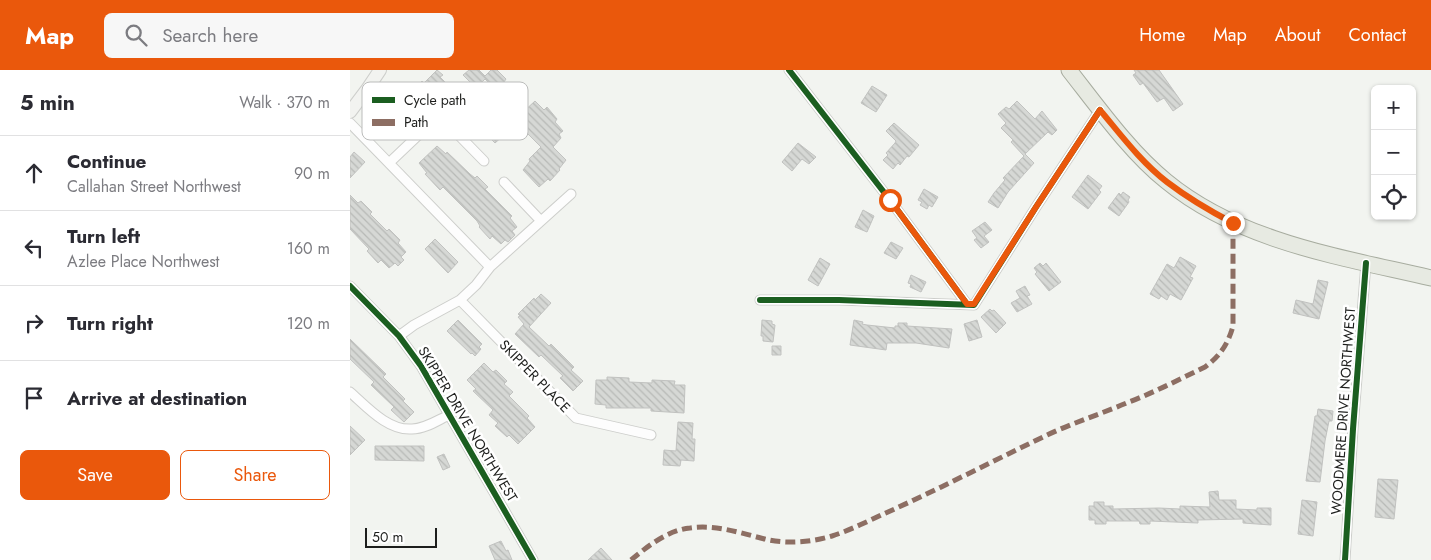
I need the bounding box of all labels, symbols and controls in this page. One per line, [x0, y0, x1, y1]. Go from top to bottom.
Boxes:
search box [104, 13, 454, 58]
text: Map [25, 18, 74, 53]
icon: search [122, 21, 150, 49]
text: Search here [162, 22, 258, 49]
text: Home [1139, 22, 1185, 48]
text: Map [1213, 22, 1247, 48]
text: About [1275, 22, 1320, 48]
text: Contact [1348, 22, 1406, 48]
legend [362, 82, 528, 140]
map controls [1371, 85, 1416, 220]
button: + [1371, 85, 1416, 130]
text: 5 min [20, 88, 75, 118]
text: Cycle path [404, 90, 466, 110]
text: Walk · 370 m [239, 91, 330, 114]
text: Path [404, 112, 429, 132]
button: − [1371, 130, 1416, 175]
text: Continue [67, 148, 146, 175]
icon: ahead [20, 159, 48, 187]
text: 90 m [294, 162, 330, 185]
text: Callahan Street Northwest [67, 175, 241, 198]
button: locate [1371, 175, 1416, 220]
route start [879, 189, 902, 212]
route end [1222, 212, 1245, 235]
text: Turn left [67, 223, 140, 250]
icon: left [20, 234, 48, 262]
text: 160 m [287, 237, 330, 260]
text: Azlee Place Northwest [67, 250, 219, 273]
street label: WOODMERE DRIVE NORTHWEST [1326, 306, 1360, 515]
icon: right [20, 309, 48, 337]
text: Turn right [67, 310, 153, 337]
text: 120 m [287, 312, 330, 335]
street label: SKIPPER PLACE [495, 335, 575, 417]
street label: SKIPPER DRIVE NORTHWEST [414, 343, 523, 506]
icon: arrive [20, 384, 48, 412]
text: Arrive at destination [67, 385, 247, 412]
button: Save [20, 450, 170, 500]
button: Share [180, 450, 330, 500]
scale bar [365, 525, 438, 548]
text: 50 m [372, 527, 403, 547]

